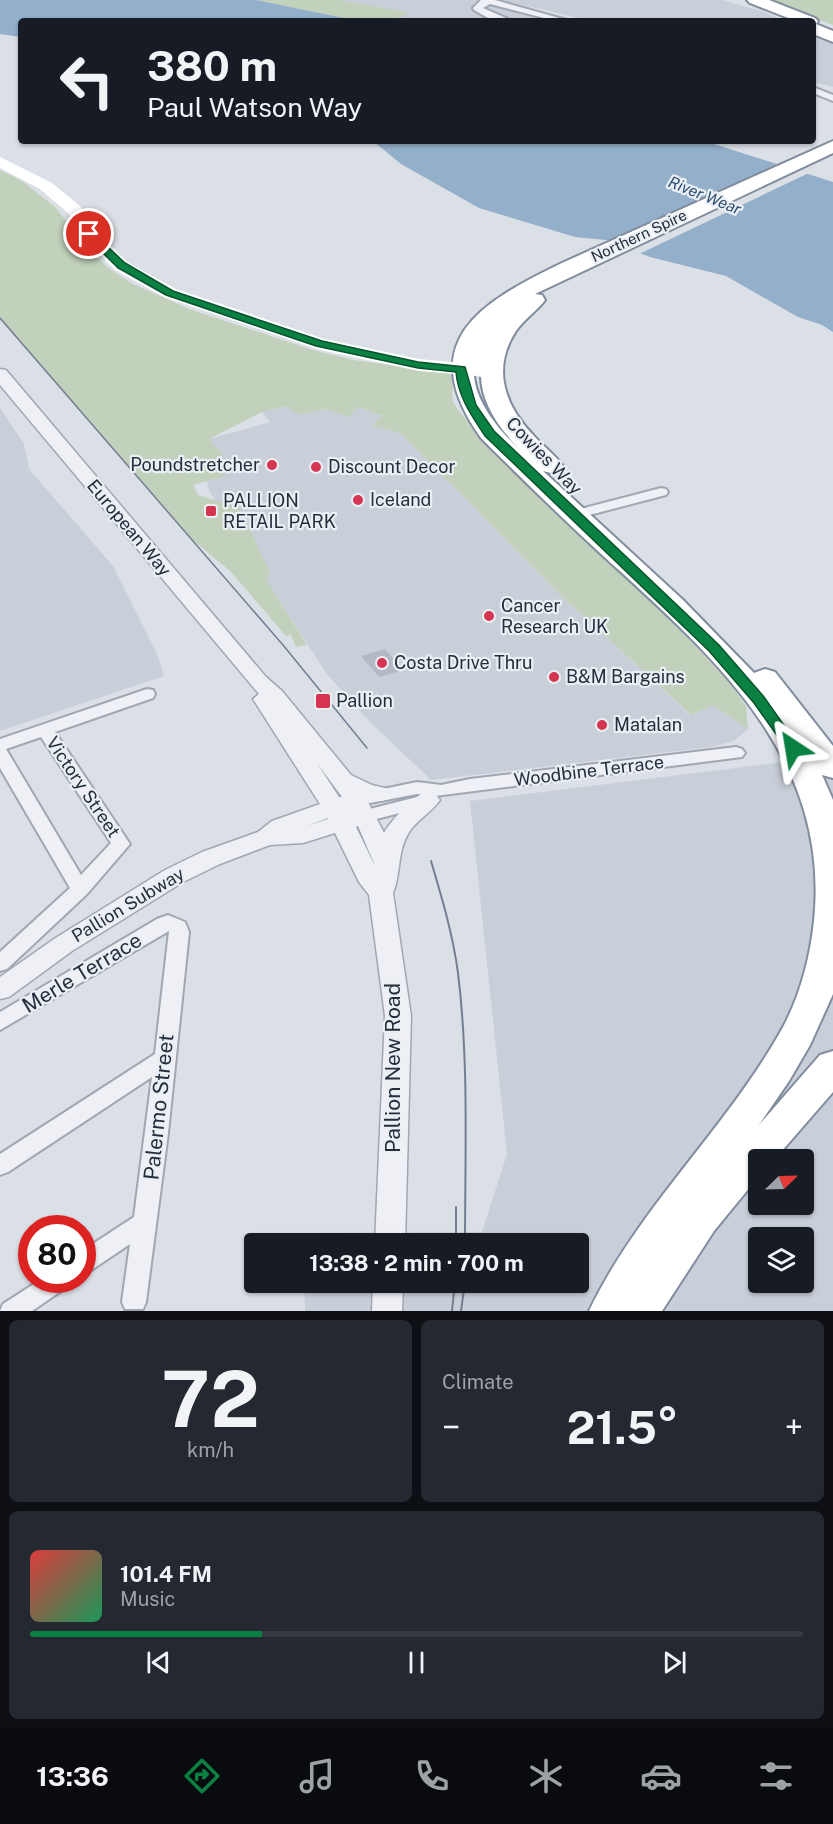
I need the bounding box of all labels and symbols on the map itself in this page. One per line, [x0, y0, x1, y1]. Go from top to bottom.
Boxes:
water label: River Wear [666, 172, 745, 219]
street label: Northern Spire [588, 206, 689, 265]
pin [63, 208, 114, 259]
street label: Cowies Way [502, 412, 587, 499]
place label: Poundstretcher [130, 454, 260, 475]
place label: Discount Decor [328, 456, 455, 477]
marker: Poundstretcher [265, 458, 279, 472]
marker: Discount Decor [309, 460, 323, 474]
street label: European Way [83, 475, 176, 580]
place label: Iceland [370, 489, 431, 510]
place label: PALLION RETAIL PARK [223, 490, 336, 532]
marker: Iceland [351, 493, 365, 507]
marker: PALLION RETAIL PARK [204, 504, 218, 518]
place label: Cancer Research UK [501, 595, 608, 637]
marker: Cancer Research UK [482, 609, 496, 623]
place label: Costa Drive Thru [394, 652, 533, 673]
marker: Costa Drive Thru [375, 656, 389, 670]
place label: B&M Bargains [566, 666, 685, 687]
marker: B&M Bargains [547, 670, 561, 684]
place label: Pallion [336, 690, 393, 711]
marker: Pallion [314, 692, 332, 710]
place label: Matalan [614, 714, 682, 735]
position arrow [761, 716, 825, 780]
marker: Matalan [595, 718, 609, 732]
street label: Victory Street [42, 732, 125, 841]
street label: Woodbine Terrace [513, 751, 665, 790]
street label: Pallion Subway [68, 863, 188, 946]
street label: Merle Terrace [17, 927, 146, 1018]
street label: Pallion New Road [380, 983, 405, 1153]
street label: Palermo Street [138, 1033, 179, 1181]
north arrow [748, 1149, 814, 1215]
speed limit sign: 80 [18, 1215, 96, 1293]

